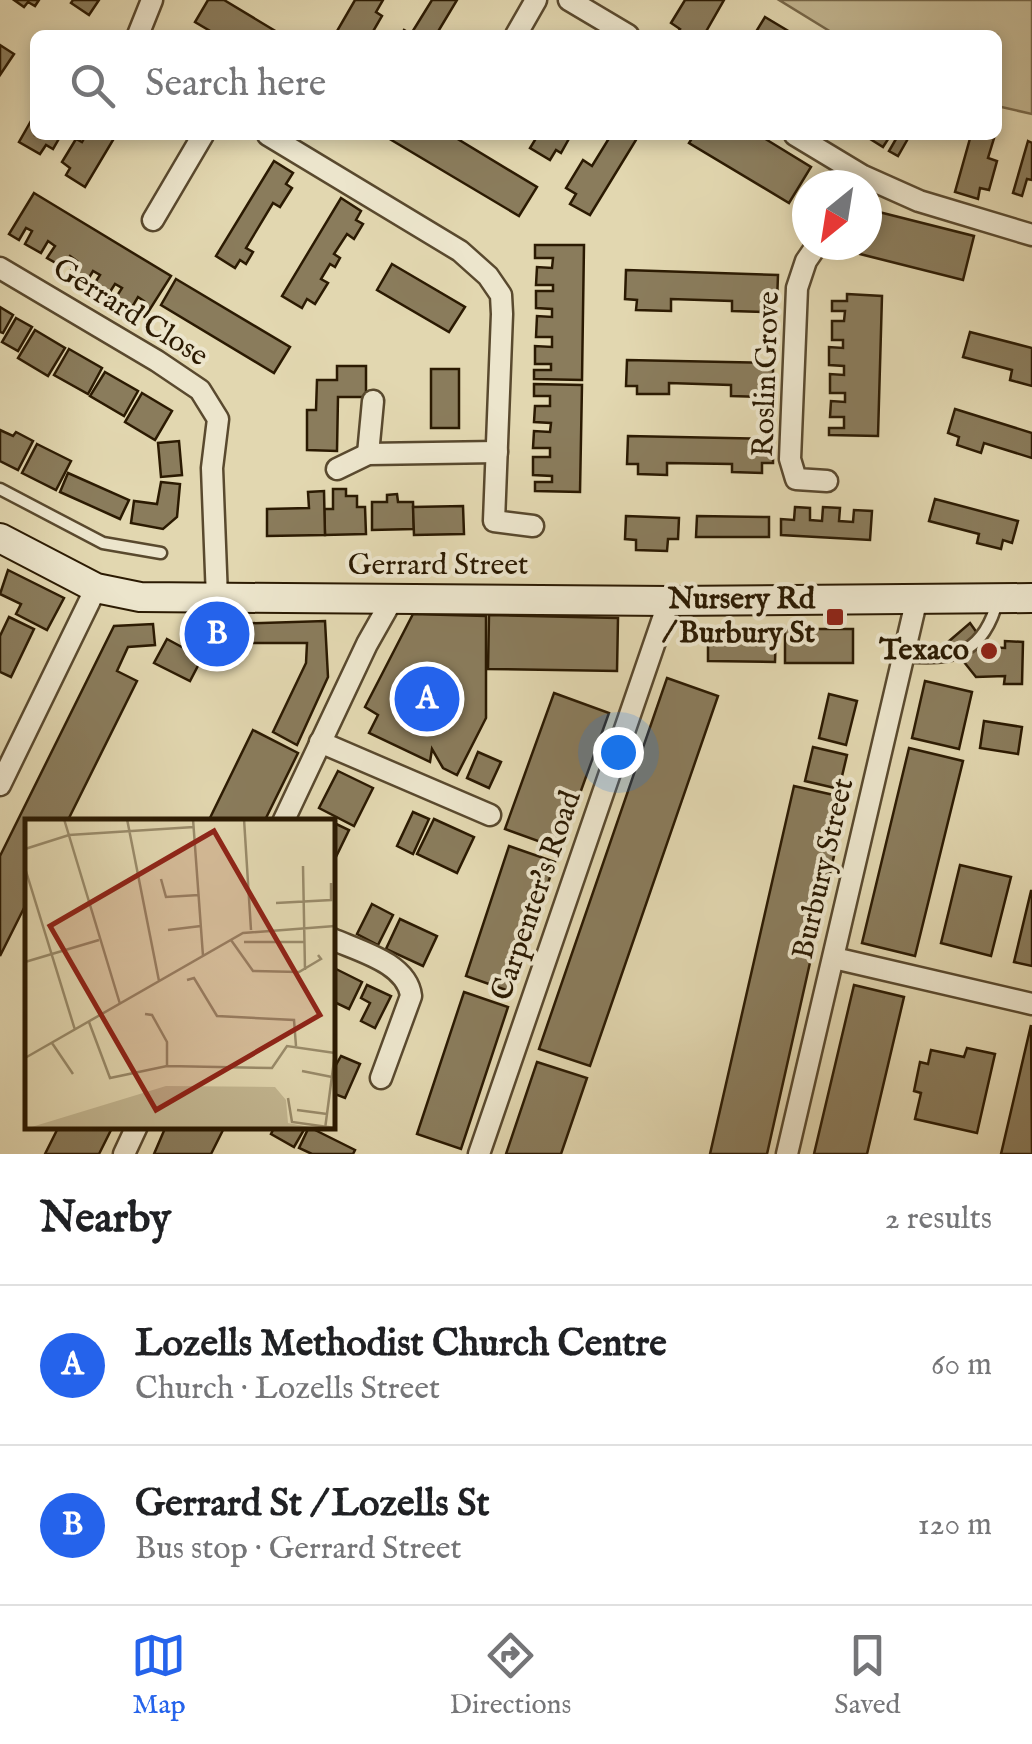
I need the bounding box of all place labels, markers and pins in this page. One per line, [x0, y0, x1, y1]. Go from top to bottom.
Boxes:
place label: Nursery Rd / Burbury St [661, 581, 816, 653]
pin: B [184, 596, 250, 672]
marker: Nursery Rd / Burbury St [824, 606, 846, 628]
place label: Texaco [878, 632, 969, 670]
marker: Texaco [978, 640, 1000, 662]
pin: A [394, 662, 460, 736]

